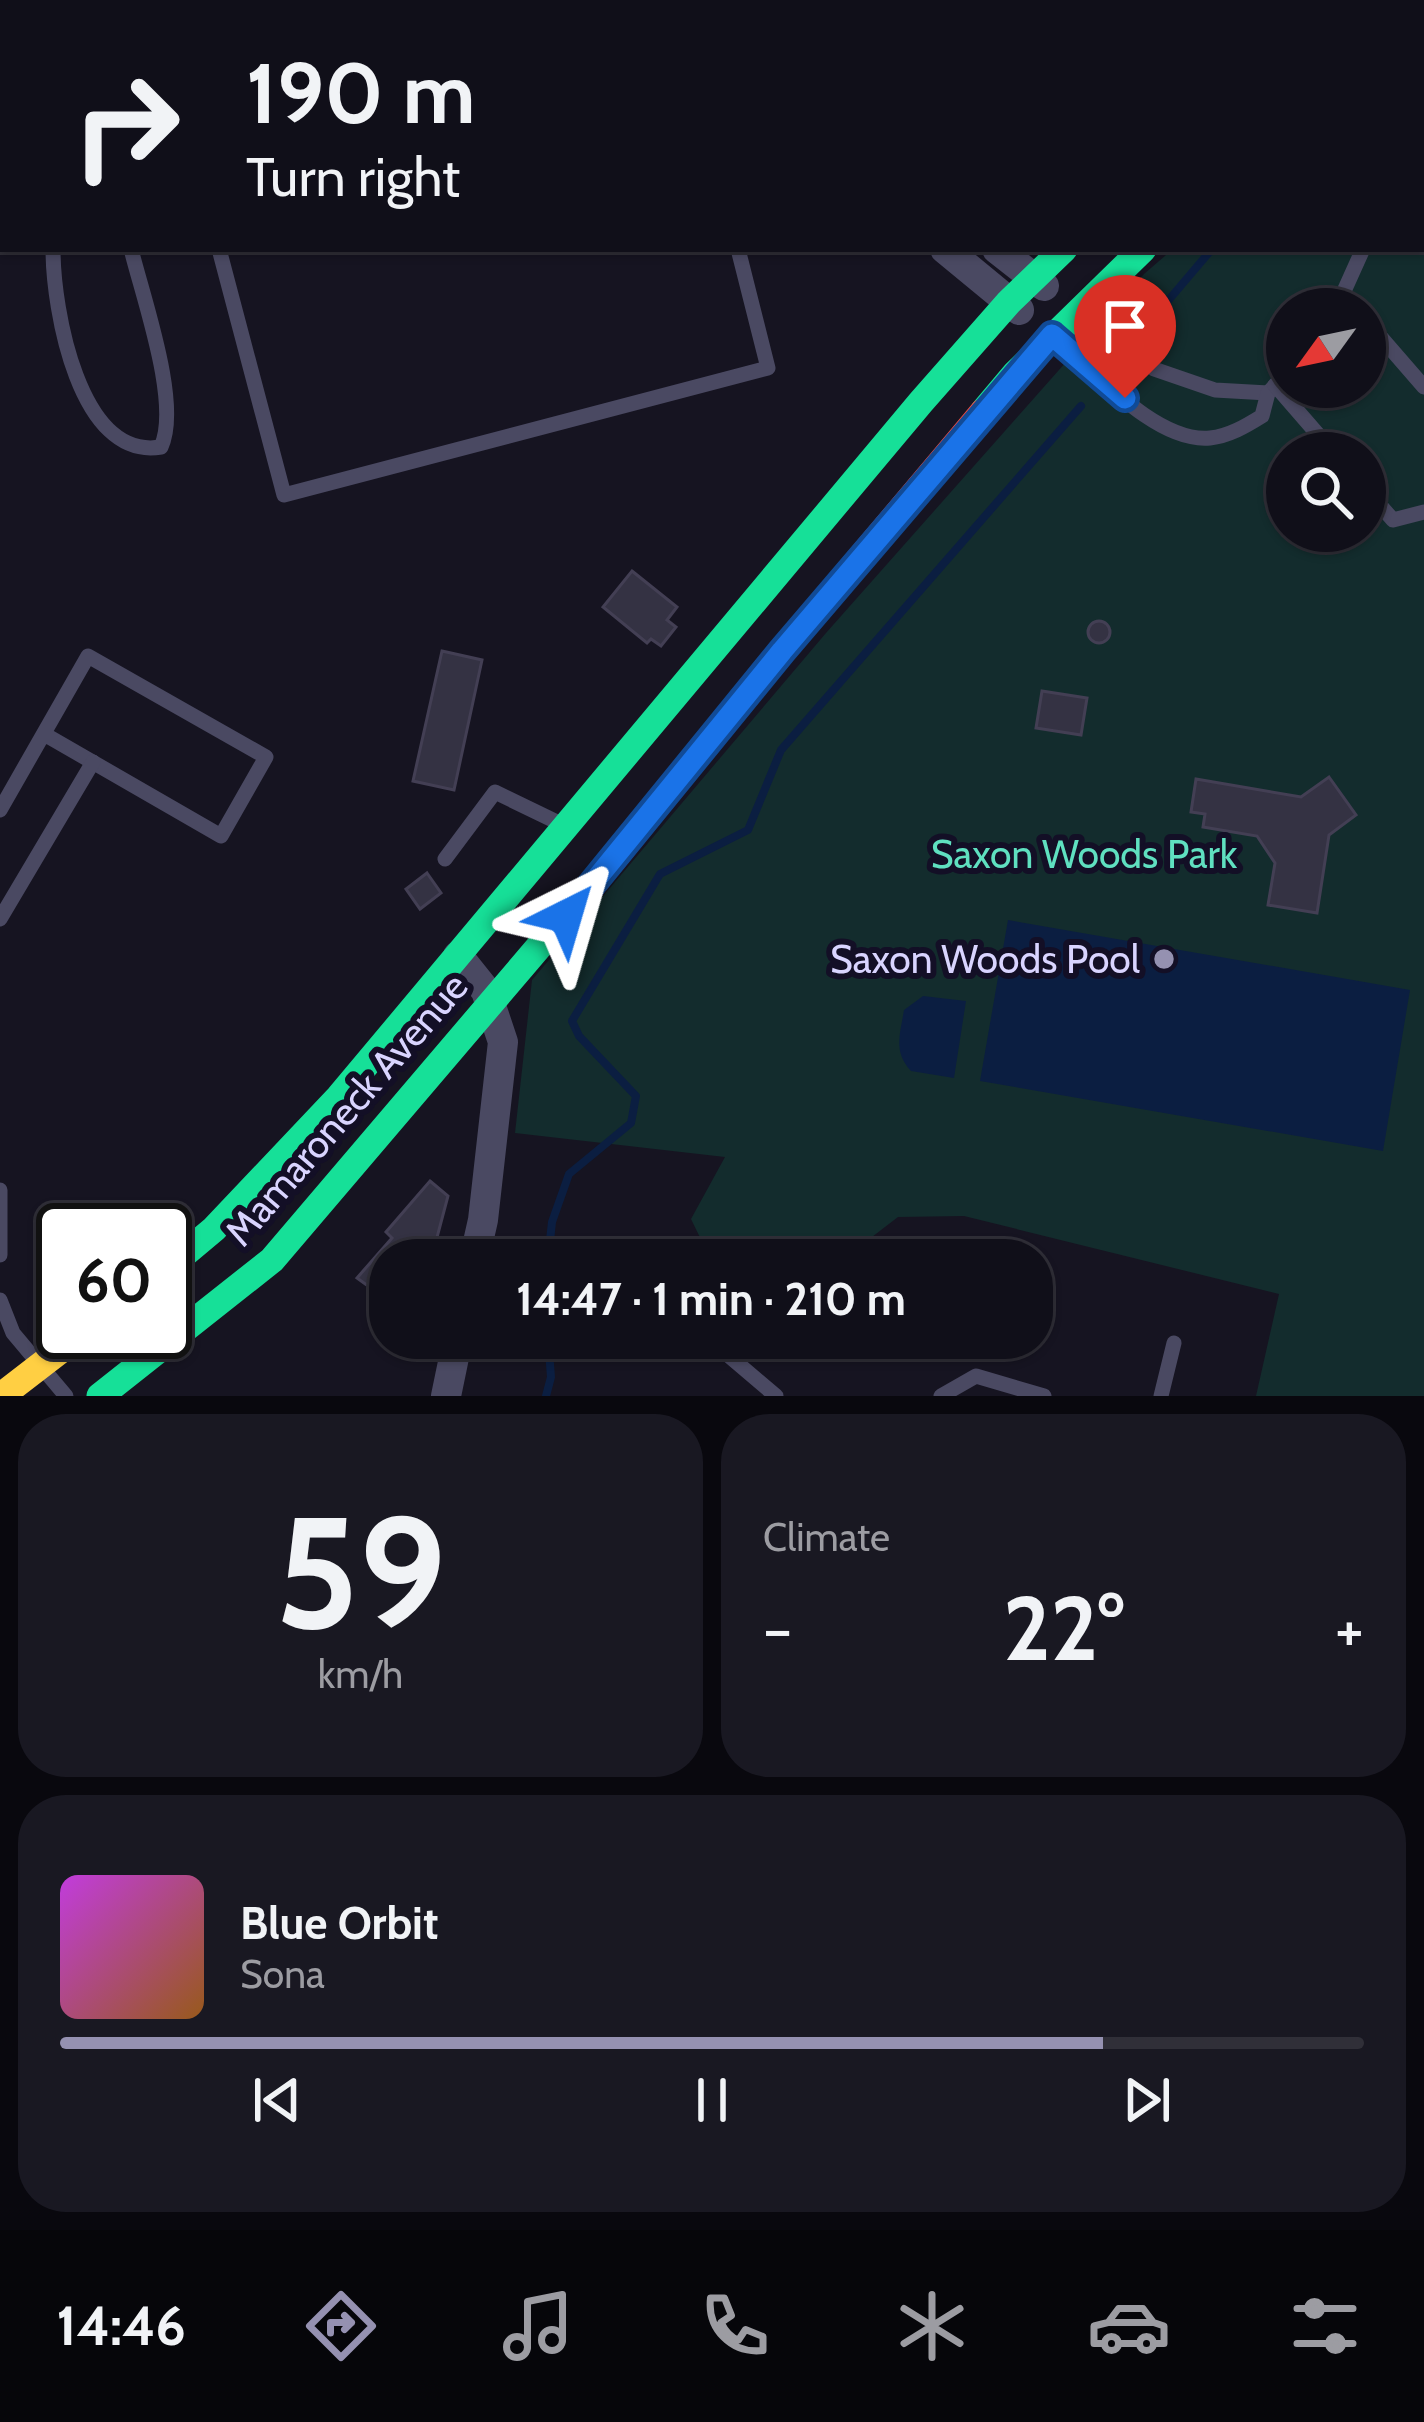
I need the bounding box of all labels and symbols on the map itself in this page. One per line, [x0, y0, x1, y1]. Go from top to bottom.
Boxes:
pin [1074, 275, 1176, 398]
north arrow [1266, 288, 1386, 408]
park label: Saxon Woods Park [931, 830, 1238, 878]
position arrow [503, 853, 629, 979]
place label: Saxon Woods Pool [830, 935, 1140, 983]
marker: Saxon Woods Pool [1151, 946, 1177, 972]
street label: Mamaroneck Avenue [214, 963, 478, 1255]
speed limit sign: 60 [36, 1203, 192, 1359]

